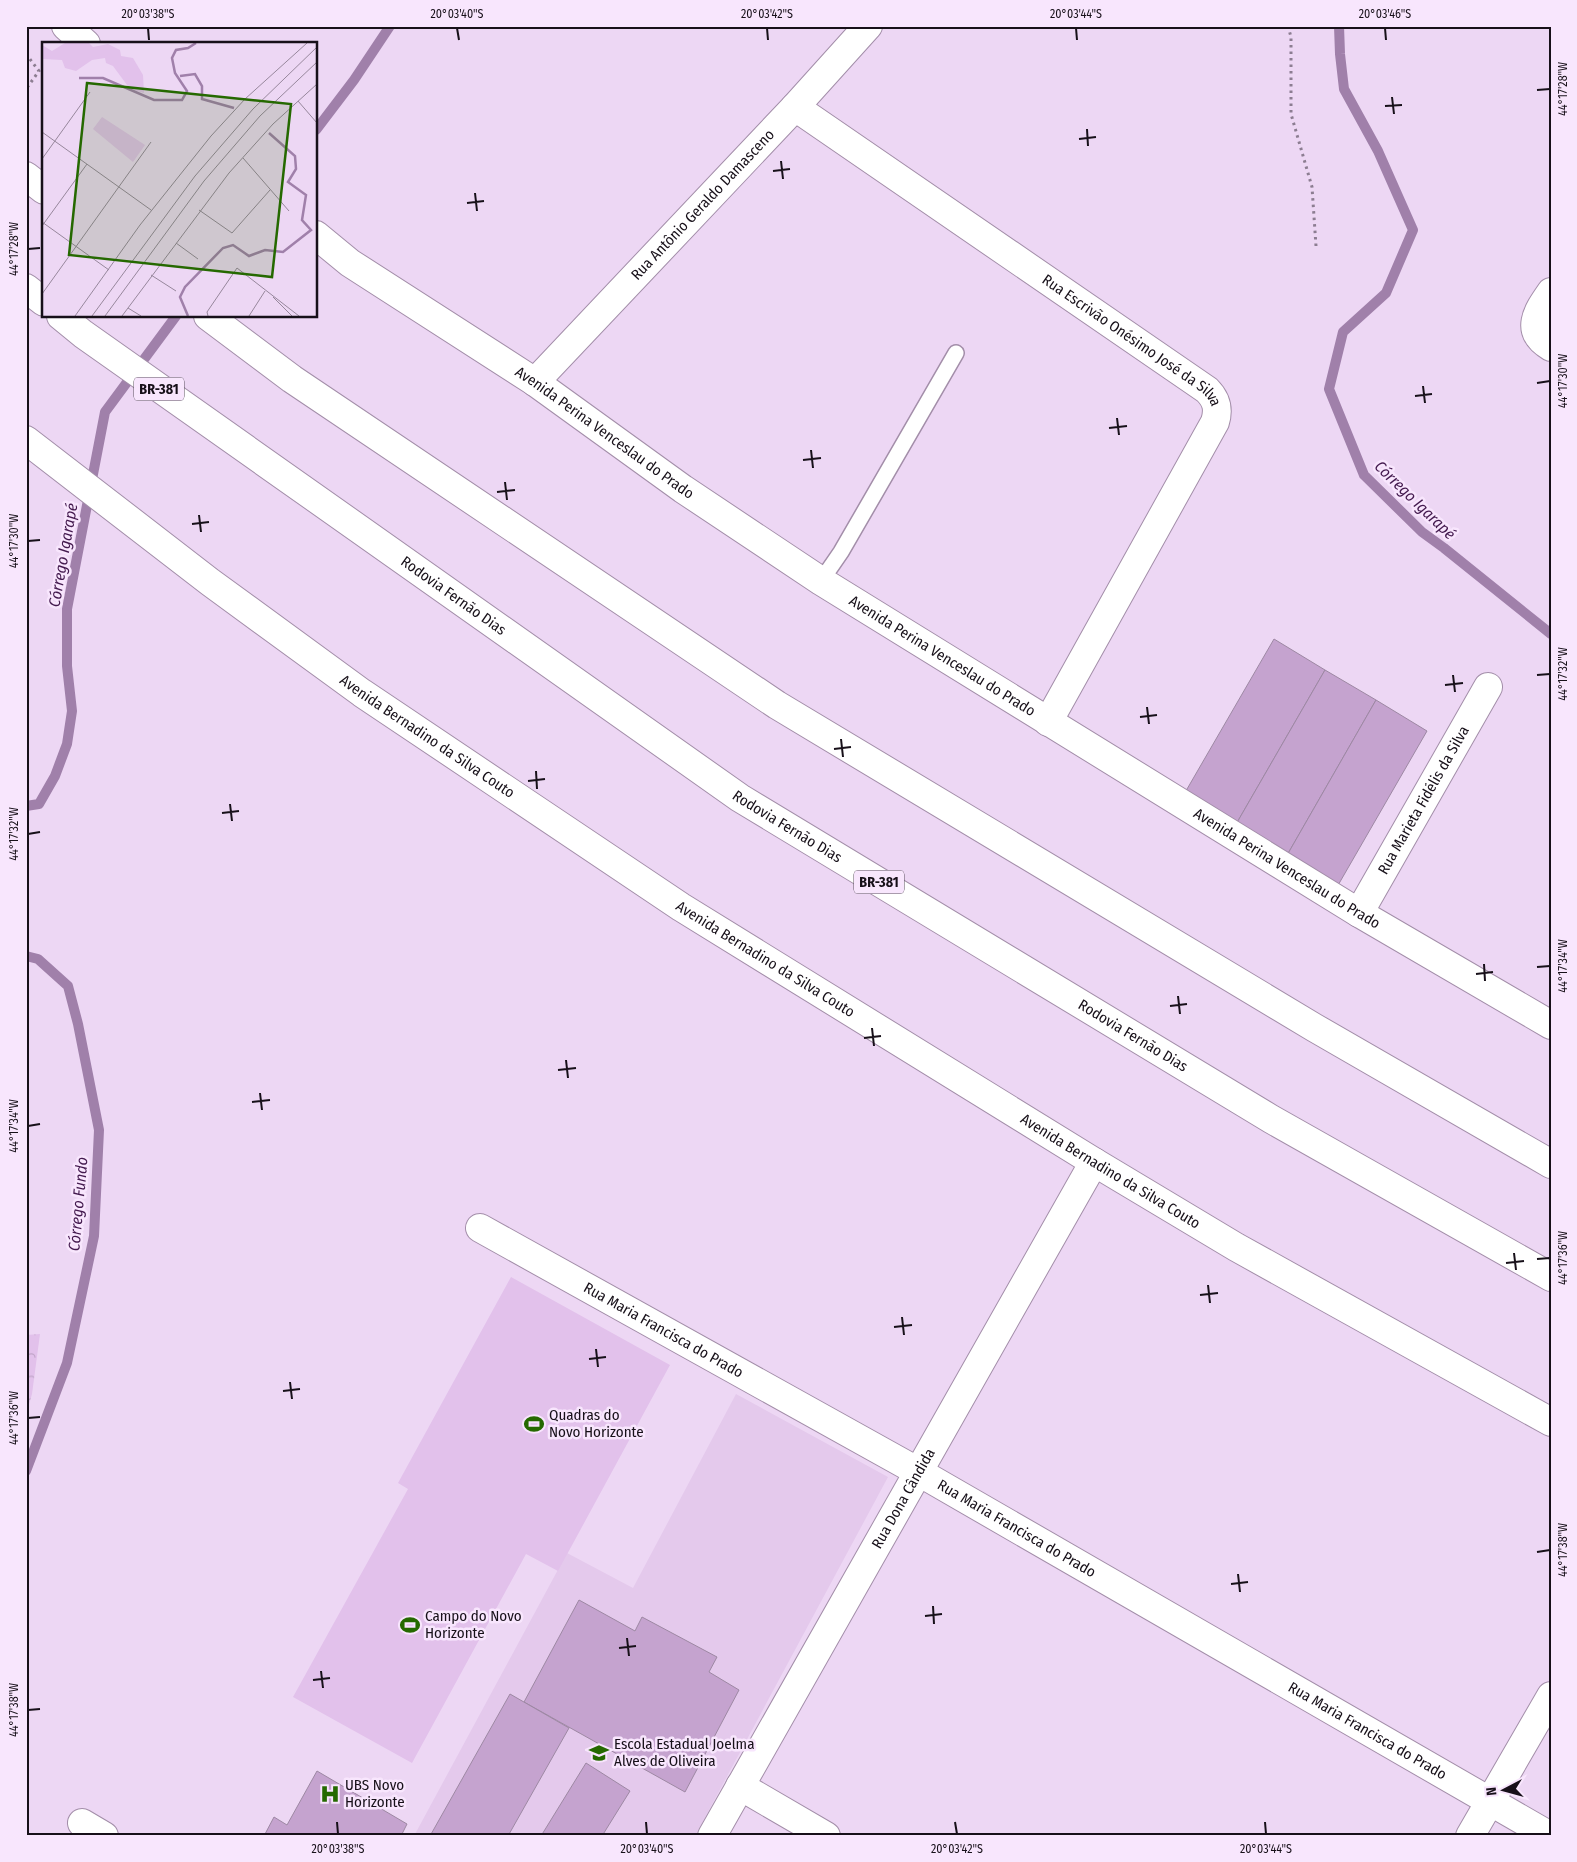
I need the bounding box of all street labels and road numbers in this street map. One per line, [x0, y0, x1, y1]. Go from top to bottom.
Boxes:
street label: Rua Antônio Geraldo Damasceno [627, 126, 778, 284]
street label: Rua Escrivão Onésimo José da Silva [1039, 271, 1225, 409]
street label: Avenida Perina Venceslau do Prado [512, 363, 697, 503]
road number: BR-381 [134, 378, 184, 400]
street label: Rodovia Fernão Dias [397, 552, 510, 639]
street label: Avenida Perina Venceslau do Prado [846, 592, 1039, 720]
street label: Avenida Bernadino da Silva Couto [336, 671, 518, 802]
street label: Rua Marieta Fidélis da Silva [1374, 723, 1473, 877]
street label: Rodovia Fernão Dias [729, 787, 845, 867]
street label: Avenida Perina Venceslau do Prado [1190, 804, 1384, 932]
road number: BR-381 [854, 870, 904, 894]
street label: Avenida Bernadino da Silva Couto [672, 897, 858, 1021]
street label: Rodovia Fernão Dias [1075, 996, 1191, 1076]
street label: Avenida Bernadino da Silva Couto [1017, 1110, 1204, 1233]
street label: Rua Maria Francisca do Prado [581, 1278, 747, 1382]
street label: Rua Dona Cândida [868, 1445, 939, 1552]
street label: Rua Maria Francisca do Prado [934, 1476, 1099, 1581]
street label: Rua Maria Francisca do Prado [1285, 1678, 1450, 1784]

